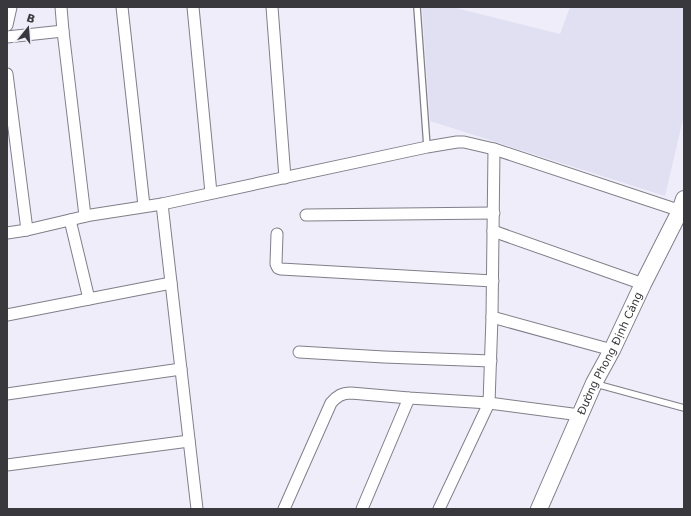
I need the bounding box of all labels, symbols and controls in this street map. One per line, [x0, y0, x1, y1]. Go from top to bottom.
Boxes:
north arrow [8, 8, 48, 48]
text: B [25, 11, 37, 26]
street label: Đường Phong Định Cảng [574, 290, 645, 417]

